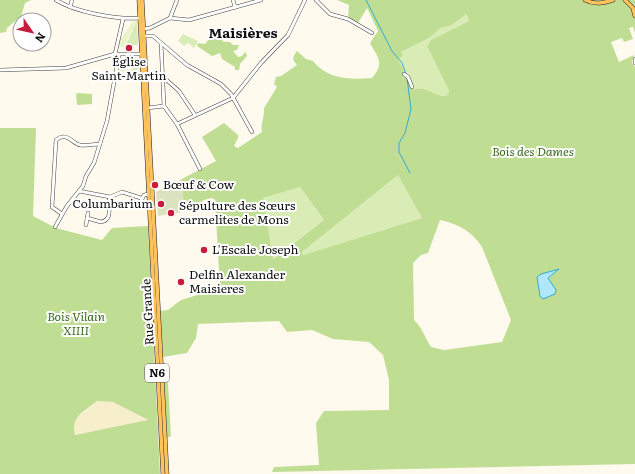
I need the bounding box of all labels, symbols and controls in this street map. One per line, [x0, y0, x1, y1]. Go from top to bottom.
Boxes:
north arrow [12, 12, 52, 52]
district label: Maisières [209, 22, 277, 42]
text: N [32, 30, 50, 46]
marker: Église Saint-Martin [124, 43, 134, 53]
place label: Église Saint-Martin [92, 52, 166, 84]
park label: Bois des Dames [492, 142, 574, 160]
place label: Bœuf & Cow [163, 175, 235, 193]
marker: Bœuf & Cow [150, 180, 160, 190]
place label: Columbarium [72, 194, 153, 212]
place label: Sépulture des Sœurs carmelites de Mons [179, 196, 296, 228]
marker: Columbarium [156, 199, 166, 209]
marker: Sépulture des Sœurs carmelites de Mons [166, 208, 176, 218]
place label: L'Escale Joseph [212, 240, 299, 258]
marker: L'Escale Joseph [199, 245, 209, 255]
place label: Delfin Alexander Maisieres [189, 265, 285, 297]
marker: Delfin Alexander Maisieres [176, 277, 186, 287]
street label: Rue Grande [136, 278, 158, 346]
park label: Bois Vilain XIIII [47, 307, 105, 339]
road number: N6 [145, 364, 169, 382]

